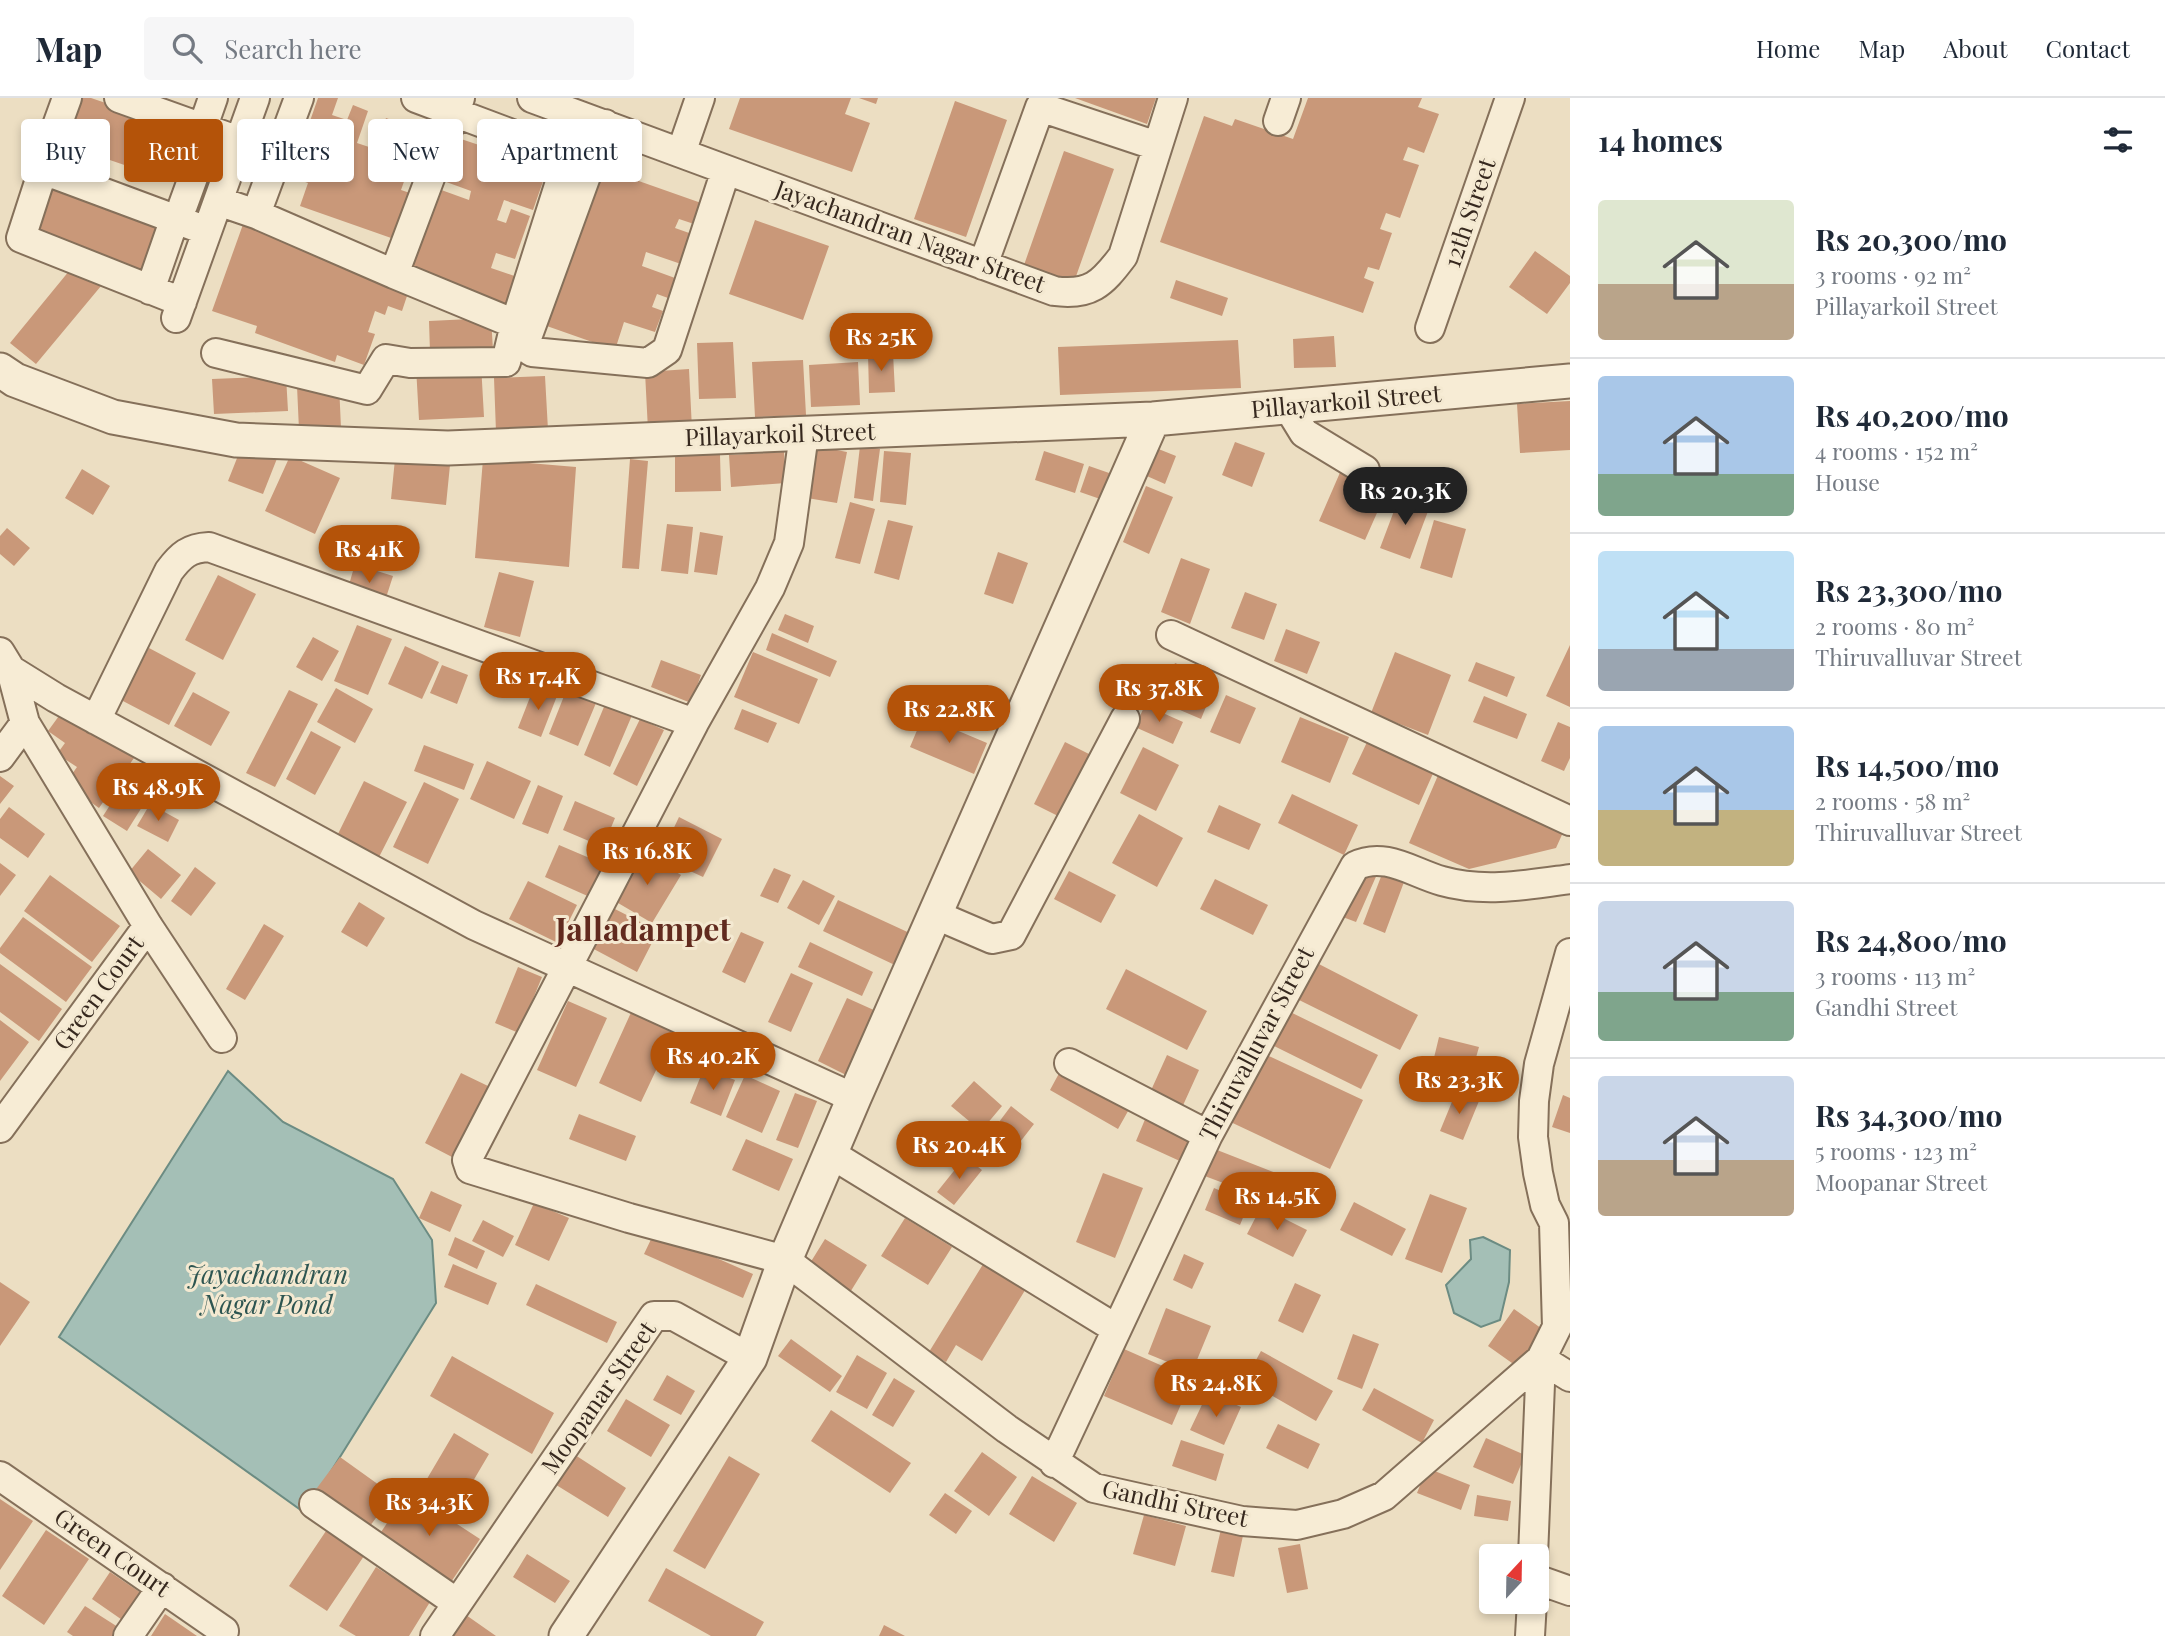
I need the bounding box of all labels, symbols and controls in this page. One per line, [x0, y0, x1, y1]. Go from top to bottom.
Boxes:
search box [144, 17, 634, 80]
text: Map [35, 26, 102, 70]
icon: search [168, 29, 206, 67]
text: Search here [224, 31, 362, 66]
text: Home [1756, 32, 1820, 64]
text: Map [1858, 32, 1905, 64]
text: About [1943, 32, 2007, 64]
text: Contact [2045, 32, 2130, 64]
chip: Buy [21, 119, 110, 182]
chip: Rent [124, 119, 223, 182]
chip: Filters [237, 119, 354, 182]
chip: New [368, 119, 463, 182]
chip: Apartment [477, 119, 642, 182]
text: 14 homes [1598, 120, 1723, 160]
icon: filters [2099, 121, 2137, 159]
street label: 12th Street [1435, 153, 1502, 271]
street label: Jayachandran Nagar Street [770, 171, 1051, 299]
text: Rs 20,300/mo [1815, 219, 2007, 259]
icon: home [1654, 228, 1738, 312]
text: 3 rooms · 92 m² [1815, 259, 1971, 290]
text: Pillayarkoil Street [1815, 290, 1998, 321]
pin: Rs 25K [824, 314, 938, 373]
text: Rs 25K [846, 320, 916, 351]
street label: Pillayarkoil Street [1249, 376, 1443, 424]
text: Rs 40,200/mo [1815, 395, 2009, 435]
icon: home [1654, 404, 1738, 488]
street label: Pillayarkoil Street [684, 414, 876, 452]
text: 4 rooms · 152 m² [1815, 435, 1978, 466]
text: House [1815, 466, 1880, 497]
pin: Rs 20.3K [1333, 468, 1477, 527]
text: Rs 20.3K [1359, 474, 1451, 505]
pin: Rs 41K [312, 526, 426, 585]
text: Rs 41K [335, 532, 403, 563]
text: Rs 23,300/mo [1815, 570, 2002, 610]
icon: home [1654, 579, 1738, 663]
text: 2 rooms · 80 m² [1815, 610, 1975, 641]
text: Thiruvalluvar Street [1815, 641, 2022, 672]
pin: Rs 17.4K [466, 652, 610, 712]
text: Rs 17.4K [495, 659, 581, 690]
pin: Rs 37.8K [1087, 664, 1231, 724]
text: Rs 37.8K [1115, 671, 1203, 702]
pin: Rs 22.8K [877, 686, 1021, 745]
text: Rs 22.8K [903, 692, 995, 723]
text: Rs 14,500/mo [1815, 745, 1999, 785]
icon: home [1654, 754, 1738, 838]
pin: Rs 48.9K [86, 764, 230, 823]
text: Rs 48.9K [112, 770, 204, 801]
text: 2 rooms · 58 m² [1815, 785, 1970, 816]
text: Thiruvalluvar Street [1815, 816, 2022, 847]
pin: Rs 16.8K [575, 828, 719, 887]
text: Rs 16.8K [602, 834, 692, 865]
district label: Jalladampet [554, 906, 731, 949]
text: Rs 24,800/mo [1815, 920, 2007, 960]
street label: Green Court [45, 928, 150, 1056]
icon: home [1654, 929, 1738, 1013]
street label: Thiruvalluvar Street [1190, 940, 1320, 1146]
text: 3 rooms · 113 m² [1815, 960, 1975, 991]
text: Gandhi Street [1815, 991, 1957, 1022]
pin: Rs 40.2K [641, 1032, 785, 1092]
text: Rs 40.2K [666, 1039, 760, 1070]
pin: Rs 23.3K [1387, 1056, 1531, 1116]
text: Rs 23.3K [1415, 1063, 1503, 1094]
text: Rs 34,300/mo [1815, 1095, 2003, 1135]
icon: home [1654, 1104, 1738, 1188]
pin: Rs 20.4K [887, 1122, 1031, 1181]
text: Rs 20.4K [912, 1128, 1006, 1159]
text: 5 rooms · 123 m² [1815, 1135, 1977, 1166]
text: Moopanar Street [1815, 1166, 1987, 1197]
pin: Rs 14.5K [1205, 1172, 1349, 1232]
text: Rs 14.5K [1234, 1179, 1320, 1210]
water label: Jayachandran Nagar Pond [186, 1256, 348, 1321]
street label: Moopanar Street [533, 1314, 662, 1480]
pin: Rs 24.8K [1144, 1360, 1288, 1419]
text: Rs 24.8K [1170, 1366, 1262, 1397]
street label: Gandhi Street [1099, 1471, 1252, 1533]
pin: Rs 34.3K [357, 1478, 501, 1538]
text: Rs 34.3K [385, 1485, 473, 1516]
street label: Green Court [49, 1500, 178, 1603]
north arrow [1479, 1544, 1549, 1614]
map controls [1479, 1544, 1549, 1614]

